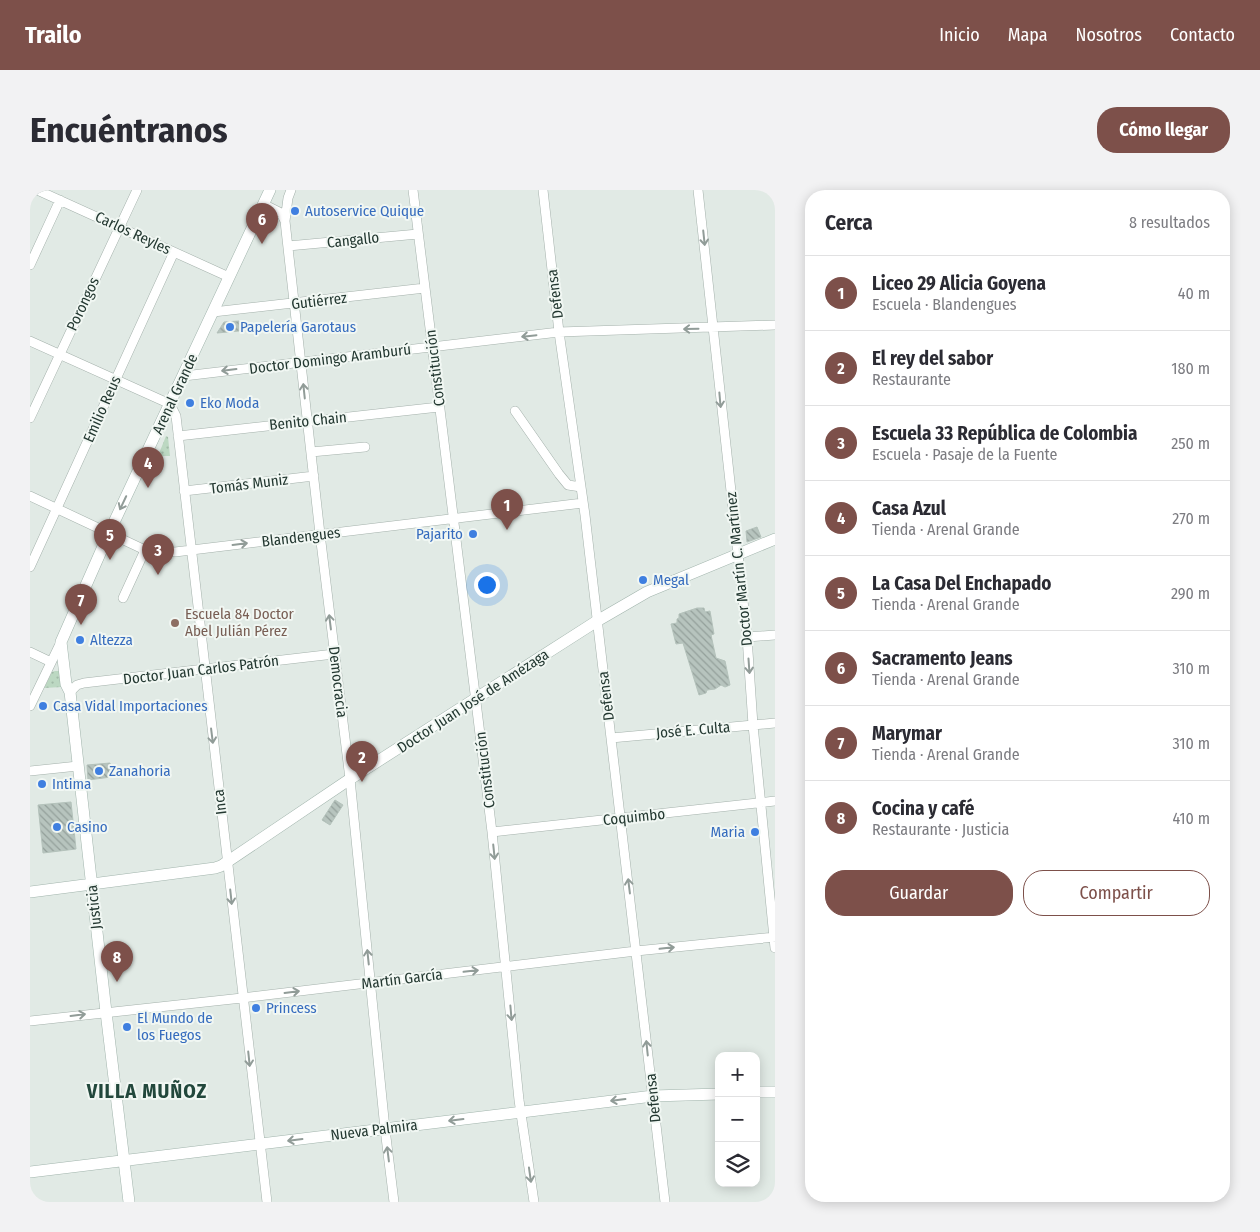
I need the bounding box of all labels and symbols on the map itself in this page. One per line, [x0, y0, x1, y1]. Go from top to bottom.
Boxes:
place label: Autoservice Quique [305, 202, 424, 220]
pin: 6 [246, 203, 278, 244]
marker: Autoservice Quique [289, 205, 301, 217]
street label: Carlos Reyles [92, 208, 174, 258]
street label: Cangallo [326, 228, 380, 252]
one-way arrow [699, 230, 709, 246]
street label: Defensa [543, 268, 567, 320]
street label: Porongos [63, 274, 103, 334]
street label: Gutiérrez [290, 289, 348, 313]
place label: Papelería Garotaus [240, 318, 356, 336]
marker: Papelería Garotaus [224, 321, 236, 333]
one-way arrow [684, 324, 700, 334]
street label: Constitución [421, 329, 449, 407]
one-way arrow [521, 331, 537, 341]
street label: Doctor Domingo Aramburú [248, 340, 412, 378]
street label: Arenal Grande [149, 351, 201, 437]
one-way arrow [221, 365, 237, 375]
street label: Emilio Reus [79, 373, 125, 445]
one-way arrow [299, 383, 309, 399]
one-way arrow [715, 392, 725, 408]
place label: Eko Moda [200, 394, 259, 412]
marker: Eko Moda [184, 397, 196, 409]
street label: Benito Chain [268, 408, 348, 434]
pin: 4 [132, 447, 164, 488]
street label: Tomás Muniz [209, 470, 289, 498]
pin: 1 [491, 489, 523, 530]
street label: Doctor Martín C. Martínez [722, 491, 756, 647]
one-way arrow [118, 496, 128, 511]
pin: 5 [94, 519, 126, 560]
street label: Blandengues [261, 523, 341, 551]
place label: Pajarito [416, 525, 463, 543]
marker: Pajarito [467, 528, 479, 540]
pin: 3 [142, 534, 174, 575]
one-way arrow [232, 539, 248, 549]
place label: Megal [653, 571, 689, 589]
your location [474, 572, 500, 598]
marker: Megal [637, 574, 649, 586]
pin: 7 [65, 584, 97, 625]
place label: Escuela 84 Doctor Abel Julián Pérez [185, 605, 295, 640]
one-way arrow [325, 614, 335, 630]
marker: Escuela 84 Doctor Abel Julián Pérez [169, 617, 181, 629]
place label: Altezza [90, 631, 133, 649]
marker: Altezza [74, 634, 86, 646]
street label: Democracia [325, 645, 351, 719]
street label: Doctor Juan José de Amézaga [394, 645, 552, 757]
street label: Doctor Juan Carlos Patrón [122, 652, 280, 688]
one-way arrow [744, 658, 754, 674]
street label: Defensa [594, 670, 618, 722]
place label: Casa Vidal Importaciones [53, 697, 208, 715]
marker: Casa Vidal Importaciones [37, 700, 49, 712]
street label: José E. Culta [655, 718, 731, 742]
one-way arrow [207, 728, 217, 744]
street label: Constitución [471, 731, 499, 809]
pin: 2 [346, 741, 378, 782]
place label: Zanahoria [109, 762, 171, 780]
marker: Zanahoria [93, 765, 105, 777]
place label: Intima [52, 775, 91, 793]
marker: Intima [36, 778, 48, 790]
street label: Inca [210, 788, 230, 816]
street label: Coquimbo [602, 805, 666, 829]
place label: Casino [67, 818, 108, 836]
marker: Casino [51, 821, 63, 833]
place label: Maria [711, 823, 745, 841]
marker: Maria [749, 826, 761, 838]
one-way arrow [489, 844, 499, 860]
one-way arrow [624, 878, 634, 894]
street label: Justicia [83, 884, 105, 930]
one-way arrow [226, 889, 236, 905]
pin: 8 [101, 941, 133, 982]
one-way arrow [659, 943, 675, 953]
one-way arrow [363, 950, 373, 966]
street label: Martín García [360, 965, 444, 993]
one-way arrow [463, 966, 479, 976]
one-way arrow [284, 987, 300, 997]
place label: Princess [266, 999, 317, 1017]
marker: Princess [250, 1002, 262, 1014]
one-way arrow [506, 1005, 516, 1021]
place label: El Mundo de los Fuegos [137, 1009, 213, 1044]
one-way arrow [70, 1010, 86, 1020]
marker: El Mundo de los Fuegos [121, 1021, 133, 1033]
one-way arrow [642, 1040, 652, 1056]
one-way arrow [244, 1050, 254, 1066]
street label: Defensa [641, 1072, 665, 1124]
district label: VILLA MUÑOZ [86, 1079, 207, 1103]
one-way arrow [610, 1095, 626, 1105]
one-way arrow [449, 1115, 465, 1125]
street label: Nueva Palmira [330, 1116, 418, 1144]
one-way arrow [288, 1135, 304, 1145]
one-way arrow [383, 1146, 393, 1162]
one-way arrow [525, 1166, 535, 1182]

